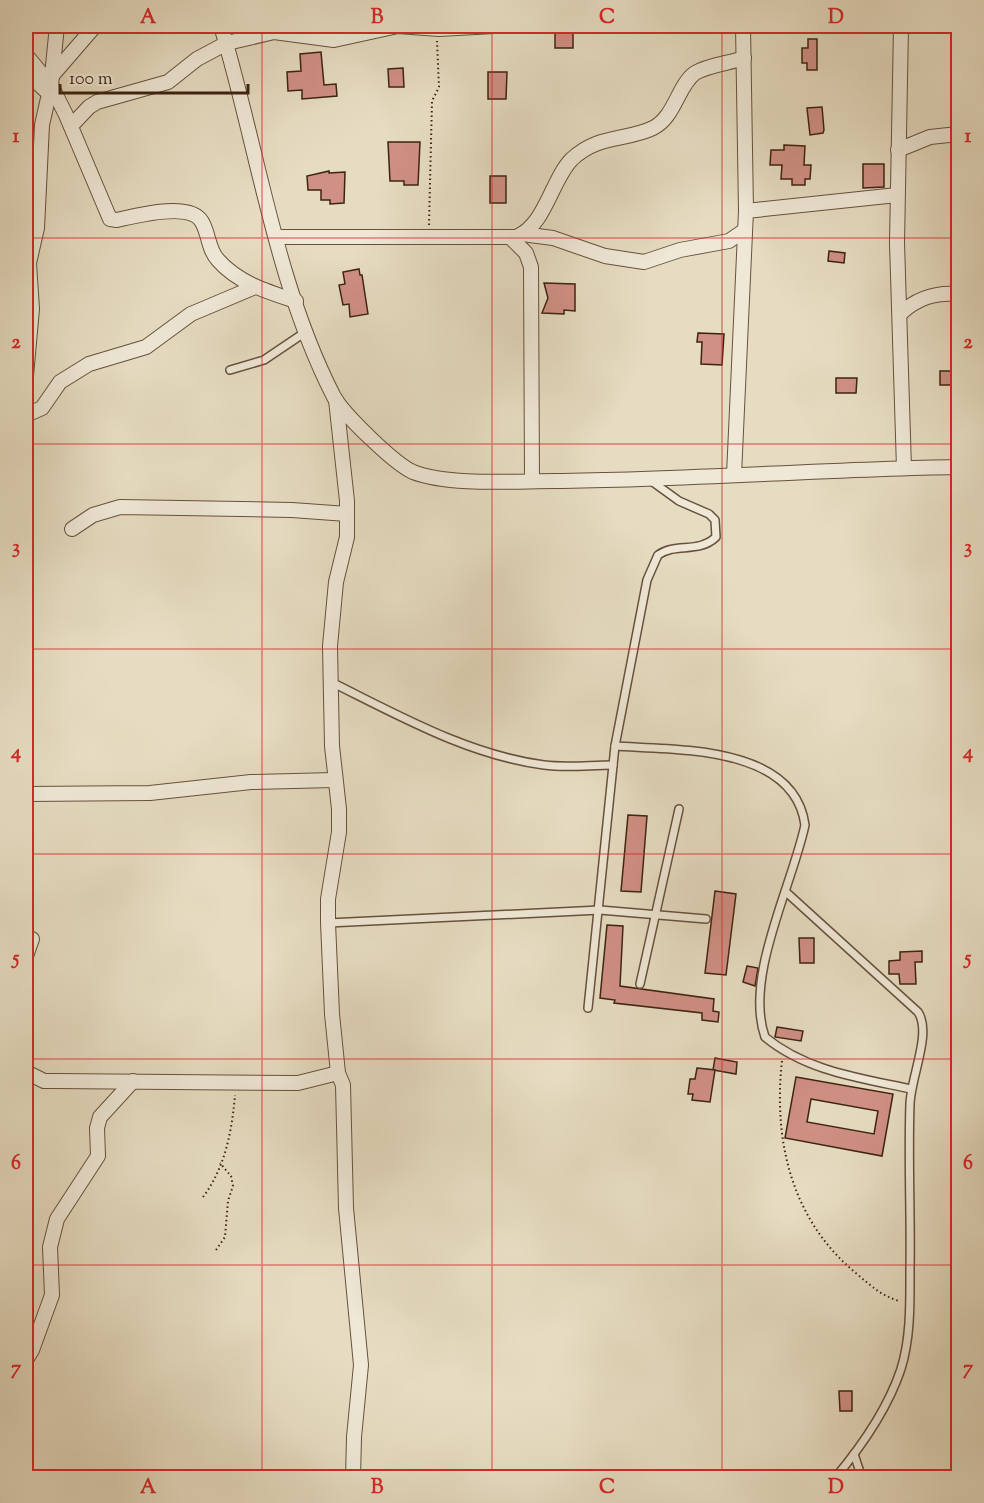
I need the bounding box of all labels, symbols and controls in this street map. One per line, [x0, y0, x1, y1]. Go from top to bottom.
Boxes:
text: A [140, 4, 157, 33]
text: B [371, 4, 384, 33]
text: C [599, 4, 615, 33]
text: D [828, 4, 844, 33]
scale bar [60, 57, 248, 95]
text: 100 m [69, 67, 113, 93]
text: 1 [13, 123, 20, 152]
text: 1 [965, 123, 972, 152]
text: 2 [11, 329, 21, 358]
text: 2 [963, 329, 973, 358]
text: 3 [12, 534, 20, 563]
text: 3 [964, 534, 972, 563]
text: 4 [10, 739, 21, 768]
text: 4 [962, 739, 973, 768]
text: 5 [11, 945, 20, 974]
text: 5 [963, 945, 972, 974]
text: 6 [11, 1150, 21, 1179]
text: 6 [963, 1150, 973, 1179]
text: 7 [11, 1355, 22, 1384]
text: 7 [963, 1355, 974, 1384]
text: A [140, 1474, 157, 1503]
text: B [371, 1474, 384, 1503]
text: C [599, 1474, 615, 1503]
text: D [828, 1474, 844, 1503]

